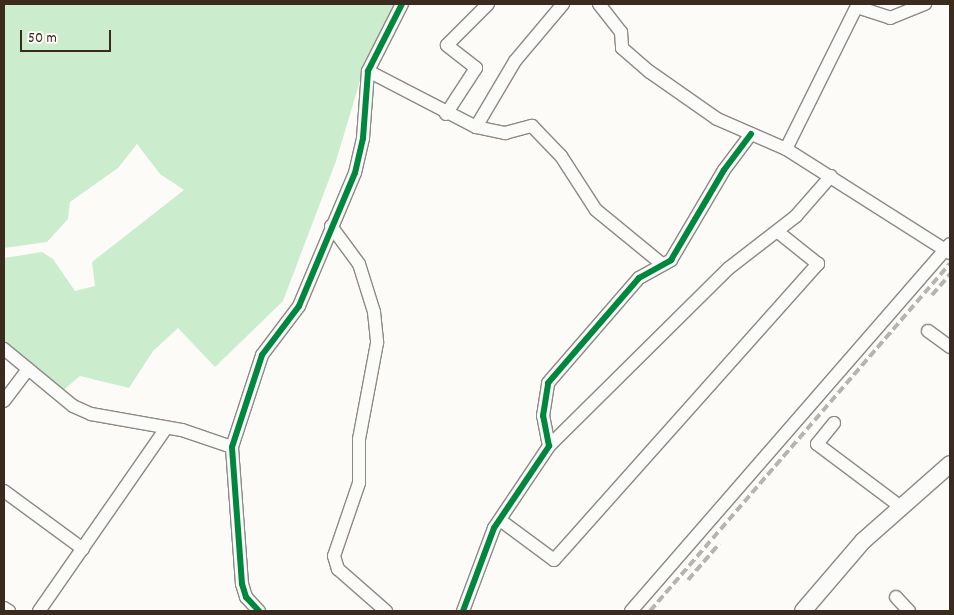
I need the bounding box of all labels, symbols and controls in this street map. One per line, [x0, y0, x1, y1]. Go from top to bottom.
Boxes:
scale bar [22, 20, 114, 52]
text: 50 m [28, 28, 57, 50]

